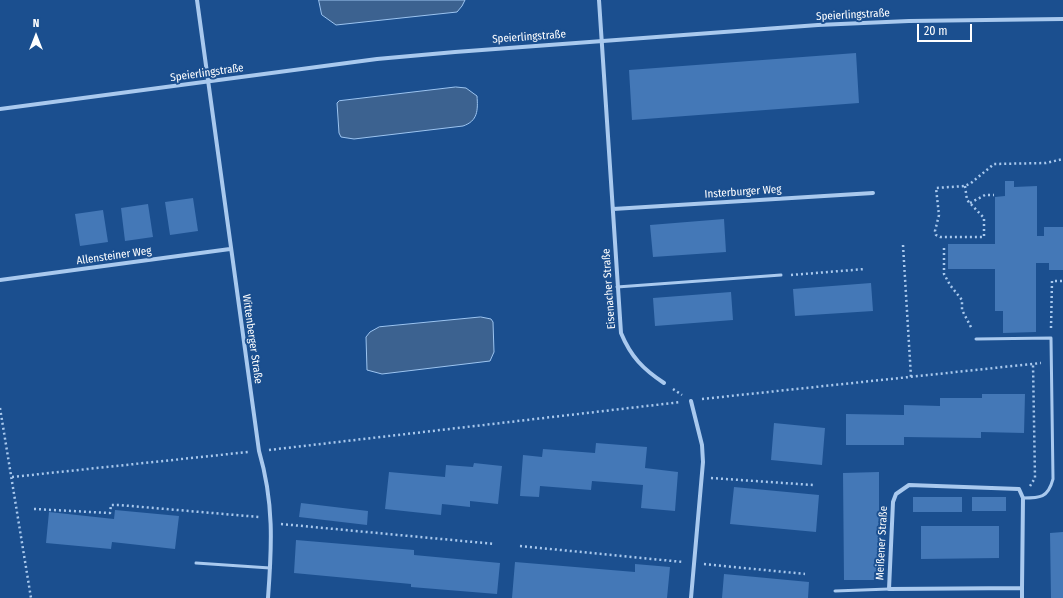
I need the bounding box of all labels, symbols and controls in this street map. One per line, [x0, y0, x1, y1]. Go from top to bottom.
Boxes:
street label: Speierlingstraße [816, 6, 890, 24]
north arrow [16, 16, 56, 56]
scale bar [919, 16, 974, 42]
text: N [33, 17, 39, 30]
text: 20 m [924, 24, 948, 38]
street label: Speierlingstraße [492, 28, 566, 46]
street label: Speierlingstraße [170, 61, 244, 85]
street label: Insterburger Weg [704, 183, 782, 201]
street label: Allensteiner Weg [76, 244, 152, 268]
street label: Eisenacher Straße [600, 248, 618, 330]
street label: Wittenberger Straße [239, 293, 265, 385]
street label: Meißener Straße [873, 506, 891, 580]

